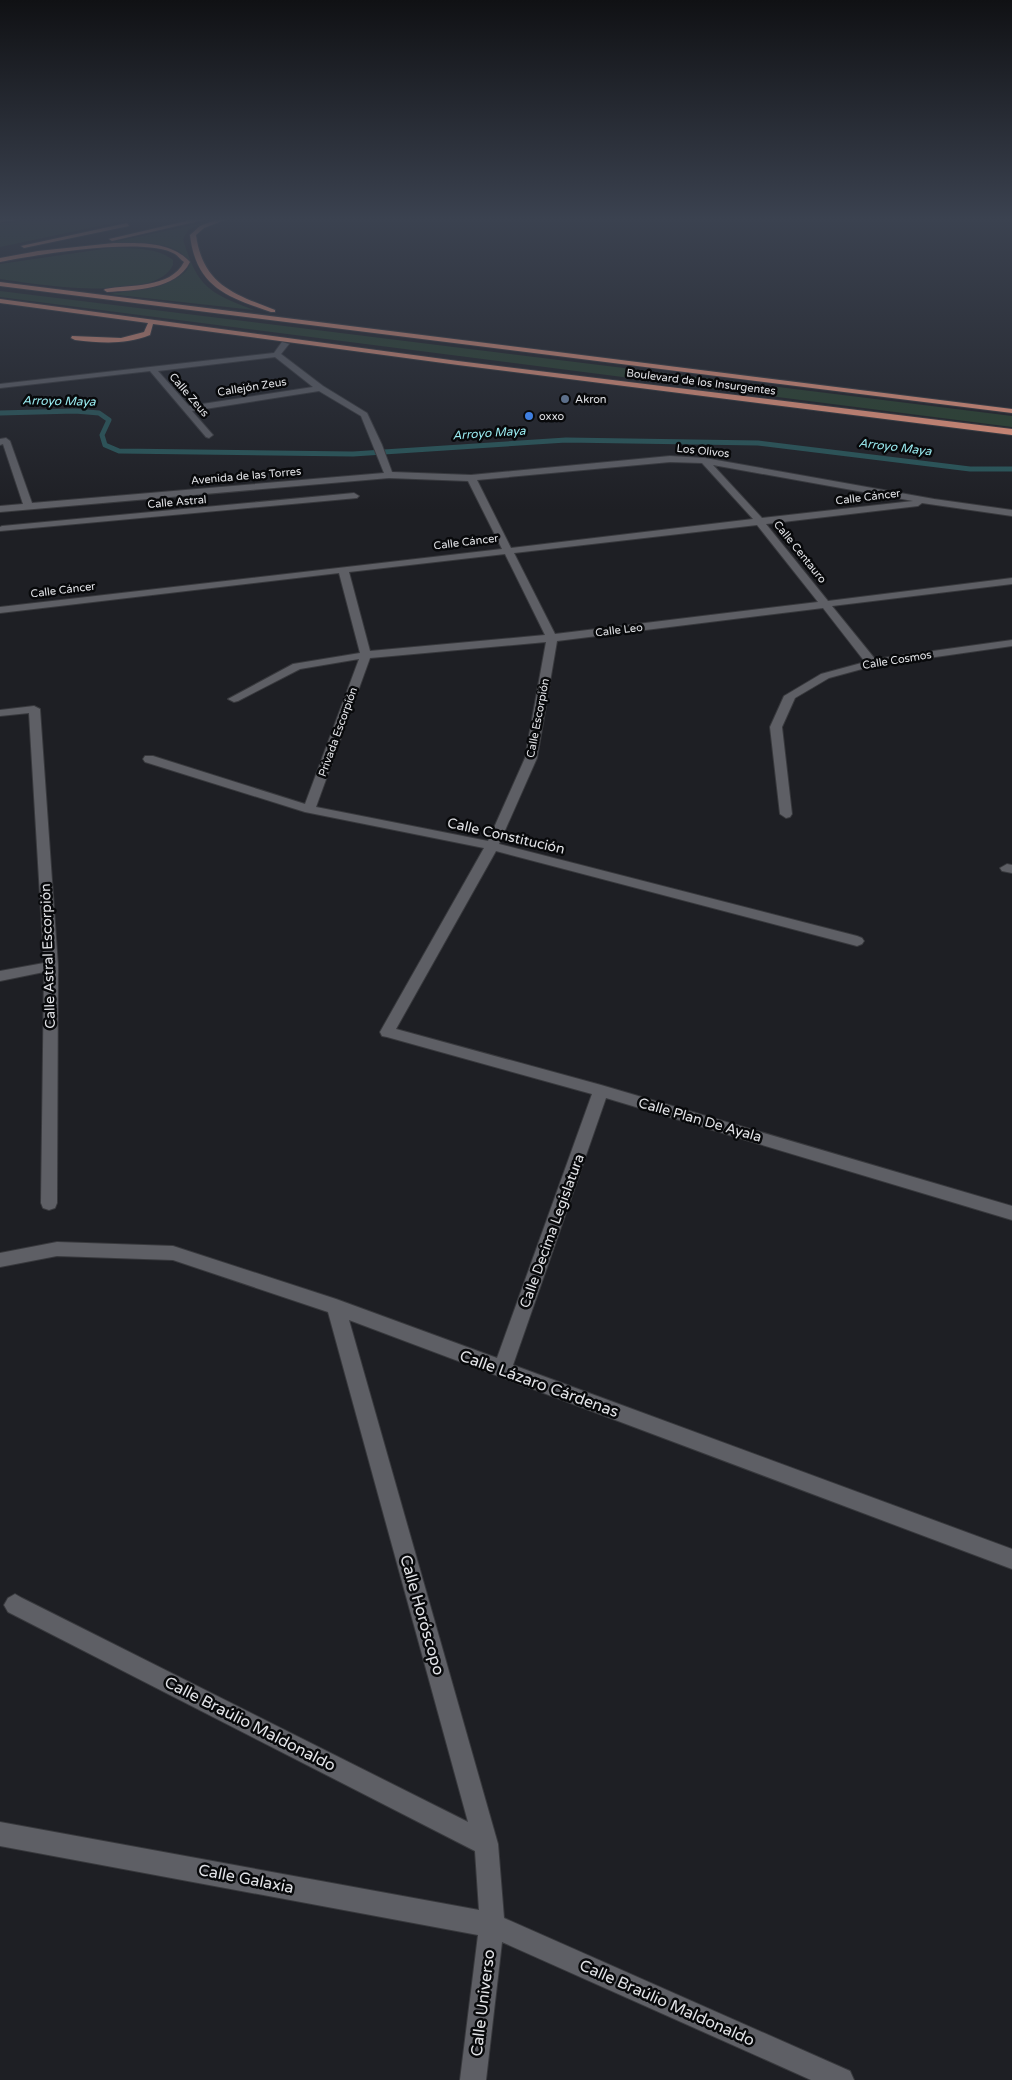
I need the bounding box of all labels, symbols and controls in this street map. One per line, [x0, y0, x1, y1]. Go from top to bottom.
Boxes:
street label: Boulevard de los Insurgentes [626, 366, 776, 398]
street label: Calle Zeus [167, 370, 211, 420]
street label: Callejón Zeus [217, 375, 287, 399]
water label: Arroyo Maya [22, 393, 96, 409]
marker: Akron [559, 393, 571, 405]
place label: Akron [575, 393, 607, 406]
marker: oxxo [523, 410, 535, 422]
place label: oxxo [539, 410, 564, 423]
water label: Arroyo Maya [452, 423, 526, 443]
water label: Arroyo Maya [858, 436, 932, 458]
street label: Los Olivos [676, 442, 730, 460]
street label: Avenida de las Torres [190, 465, 302, 487]
street label: Calle Cáncer [835, 486, 902, 507]
street label: Calle Astral [147, 493, 207, 511]
street label: Calle Centauro [771, 518, 829, 586]
street label: Calle Cáncer [433, 531, 500, 552]
street label: Calle Cáncer [30, 579, 97, 600]
street label: Calle Leo [595, 621, 644, 639]
street label: Calle Cosmos [861, 648, 933, 672]
street label: Calle Escorpión [524, 677, 552, 759]
street label: Privada Escorpión [316, 686, 360, 778]
street label: Calle Constitución [446, 814, 566, 858]
street label: Calle Astral Escorpión [37, 883, 59, 1029]
street label: Calle Plan De Ayala [636, 1094, 764, 1146]
street label: Calle Decima Legislatura [516, 1152, 588, 1310]
street label: Calle Lázaro Cárdenas [457, 1346, 621, 1422]
street label: Calle Horóscopo [395, 1553, 449, 1677]
street label: Calle Braúlio Maldonaldo [161, 1672, 339, 1776]
street label: Calle Galaxia [196, 1860, 296, 1898]
street label: Calle Universo [467, 1948, 499, 2058]
street label: Calle Braúlio Maldonaldo [576, 1955, 758, 2051]

